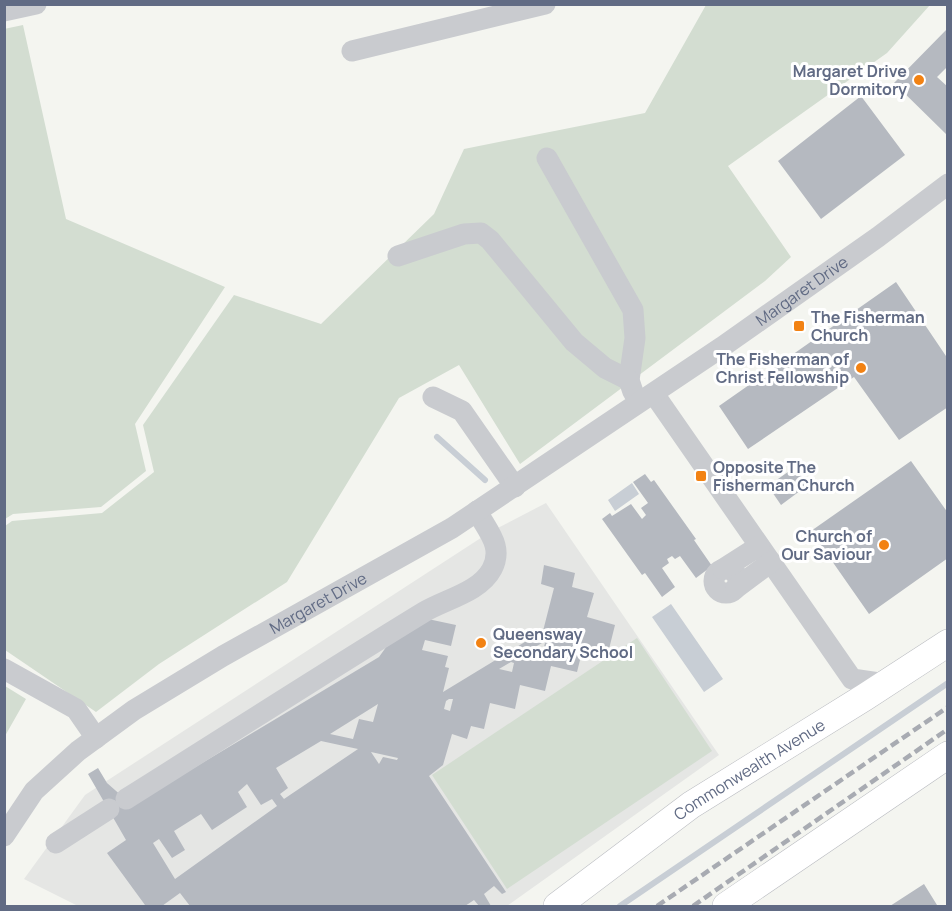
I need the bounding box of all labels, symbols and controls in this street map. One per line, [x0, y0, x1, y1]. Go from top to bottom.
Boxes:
place label: Margaret Drive Dormitory [793, 60, 907, 100]
marker: Margaret Drive Dormitory [912, 73, 926, 87]
street label: Margaret Drive [751, 251, 852, 331]
place label: The Fisherman Church [811, 306, 925, 346]
marker: The Fisherman Church [792, 319, 806, 333]
place label: The Fisherman of Christ Fellowship [716, 348, 849, 388]
marker: The Fisherman of Christ Fellowship [854, 361, 868, 375]
place label: Opposite The Fisherman Church [713, 456, 855, 496]
marker: Opposite The Fisherman Church [694, 469, 708, 483]
place label: Church of Our Saviour [781, 525, 872, 565]
marker: Church of Our Saviour [877, 538, 891, 552]
street label: Margaret Drive [266, 567, 371, 639]
place label: Queensway Secondary School [493, 623, 633, 663]
marker: Queensway Secondary School [474, 636, 488, 650]
street label: Commonwealth Avenue [669, 714, 829, 825]

